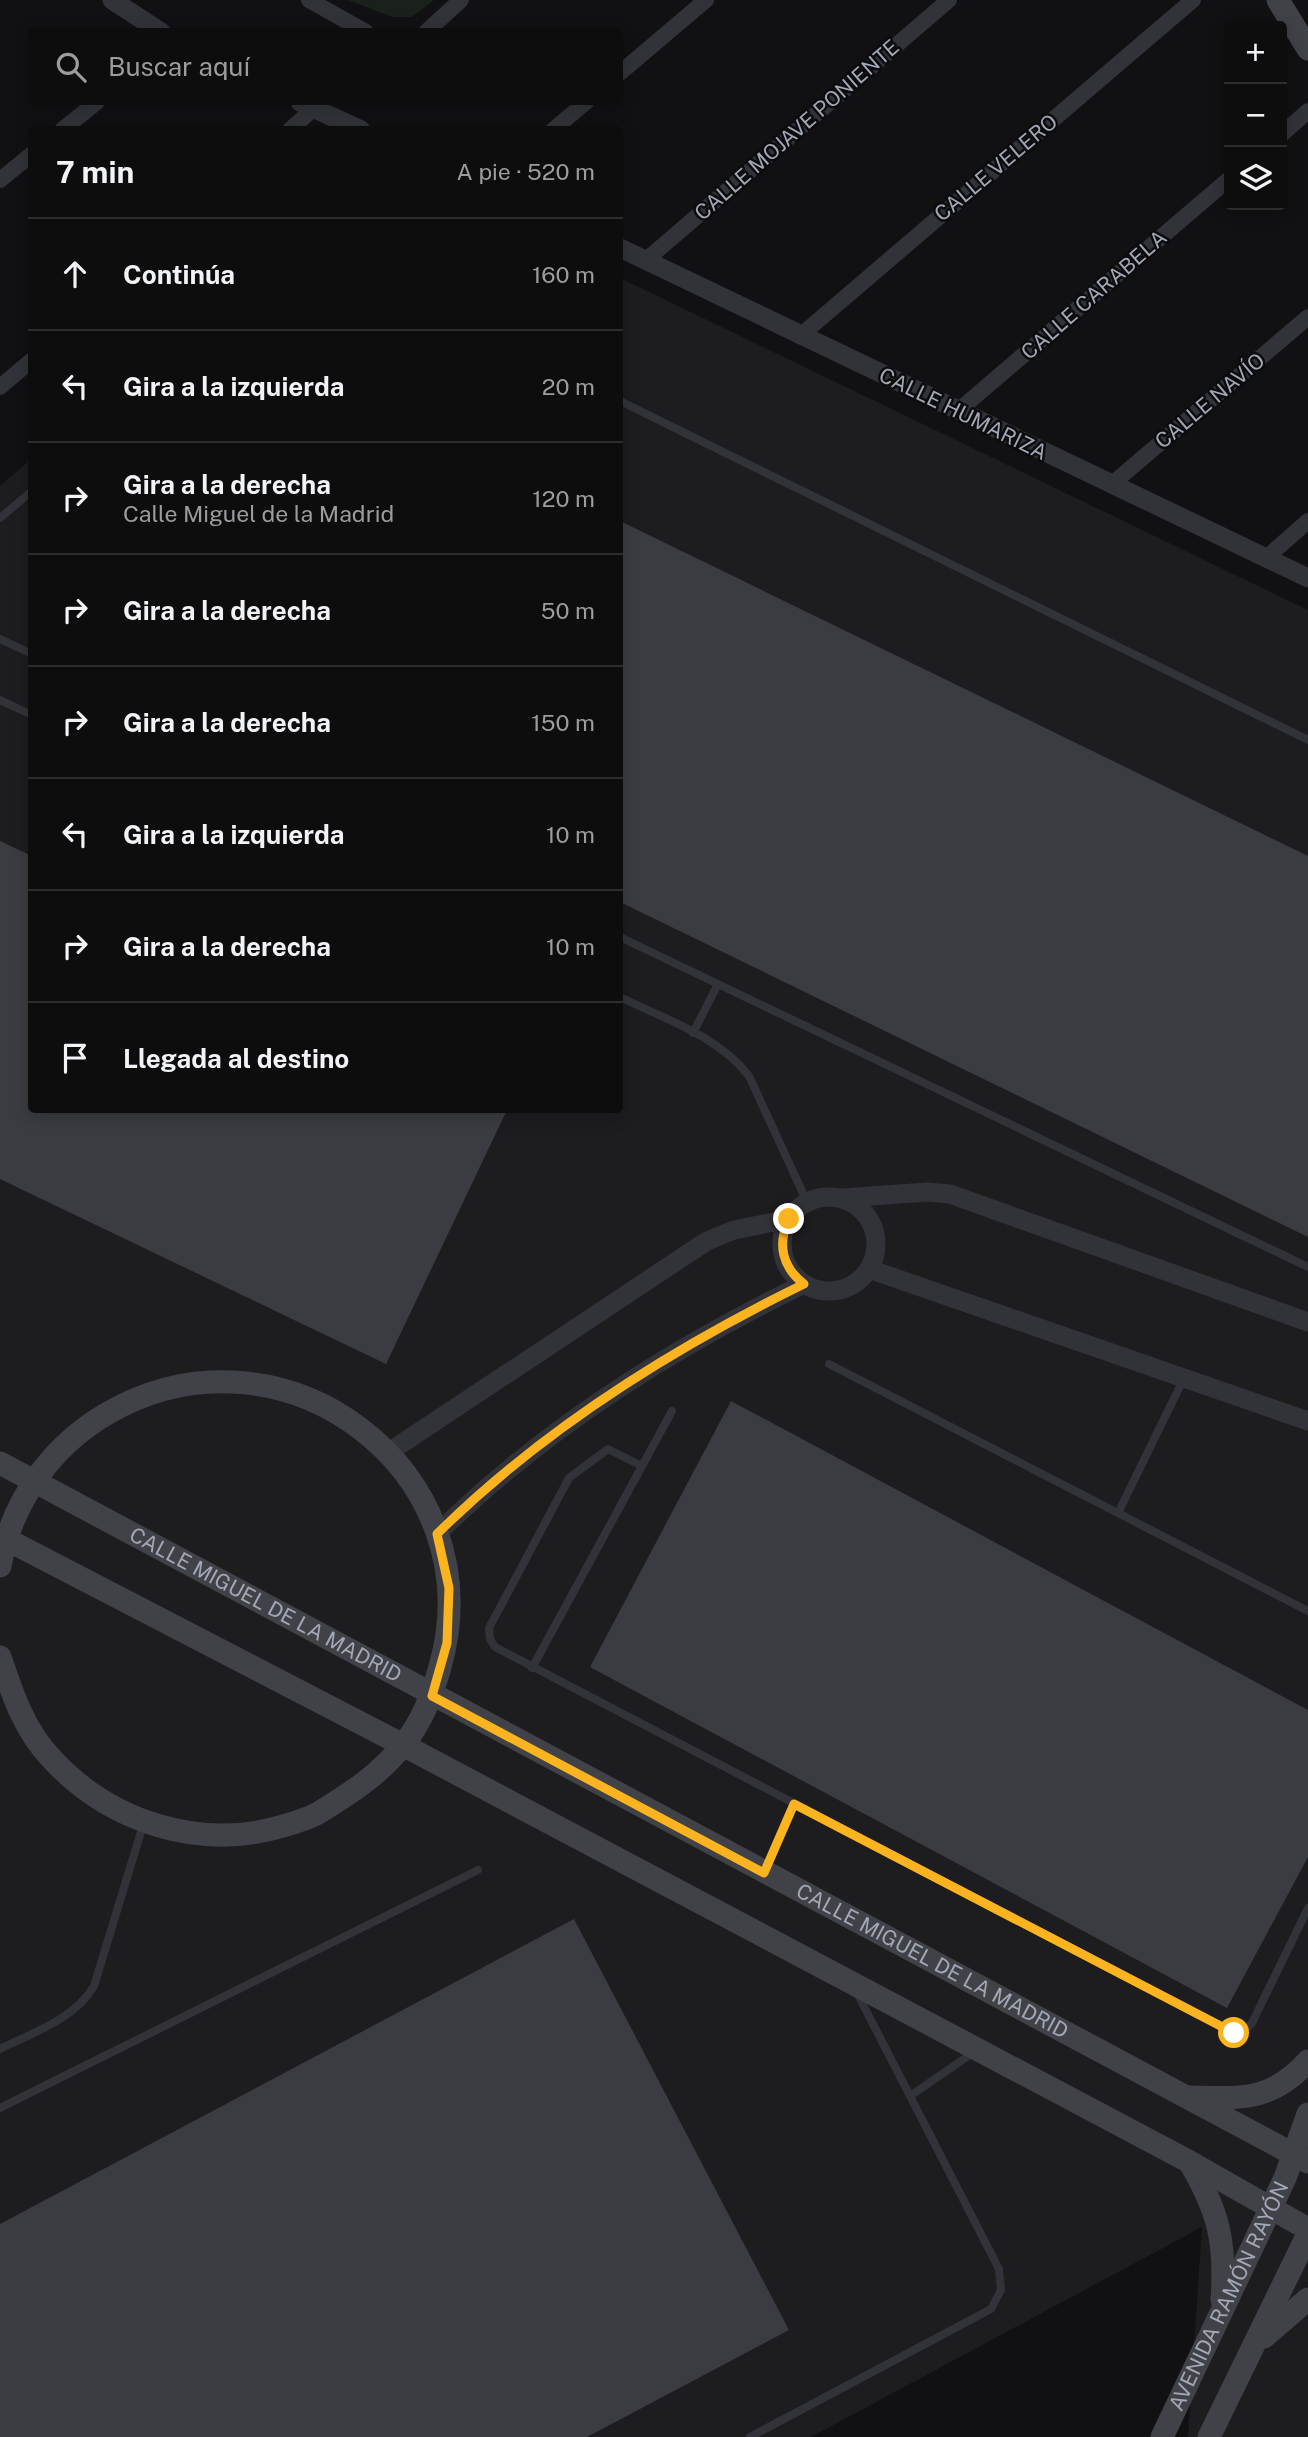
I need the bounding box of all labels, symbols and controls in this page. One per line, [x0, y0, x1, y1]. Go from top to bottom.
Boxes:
map controls [1224, 21, 1287, 210]
button: + [1224, 21, 1287, 84]
search box [28, 28, 623, 105]
street label: CALLE MOJAVE PONIENTE [689, 34, 904, 225]
icon: search [52, 48, 90, 86]
text: Buscar aquí [108, 51, 250, 82]
button: − [1224, 84, 1287, 147]
street label: CALLE VELERO [929, 109, 1062, 226]
button: layers [1224, 147, 1287, 210]
text: 7 min [56, 154, 134, 190]
text: A pie · 520 m [457, 158, 595, 185]
street label: CALLE CARABELA [1016, 225, 1172, 365]
icon: ahead [56, 255, 94, 293]
text: Continúa [123, 259, 235, 290]
text: 160 m [532, 261, 595, 288]
street label: CALLE NAVÍO [1150, 348, 1270, 454]
street label: CALLE HUMARIZA [875, 362, 1052, 465]
icon: left [56, 367, 94, 405]
text: Gira a la izquierda [123, 371, 345, 402]
text: 20 m [542, 373, 595, 400]
text: Gira a la derecha [123, 469, 331, 500]
icon: right [56, 479, 94, 517]
text: 120 m [532, 485, 595, 512]
text: Calle Miguel de la Madrid [123, 500, 394, 527]
icon: right [56, 591, 94, 629]
text: Gira a la derecha [123, 595, 331, 626]
text: 50 m [541, 597, 595, 624]
icon: right [56, 703, 94, 741]
text: Gira a la derecha [123, 707, 331, 738]
text: 150 m [531, 709, 595, 736]
icon: left [56, 815, 94, 853]
text: Gira a la izquierda [123, 819, 345, 850]
text: 10 m [546, 821, 595, 848]
icon: right [56, 927, 94, 965]
text: Gira a la derecha [123, 931, 331, 962]
text: 10 m [546, 933, 595, 960]
icon: arrive [56, 1039, 94, 1077]
text: Llegada al destino [123, 1043, 349, 1074]
route end [773, 1203, 804, 1234]
street label: CALLE MIGUEL DE LA MADRID [125, 1522, 406, 1687]
street label: CALLE MIGUEL DE LA MADRID [792, 1878, 1073, 2044]
route start [1218, 2017, 1249, 2048]
street label: AVENIDA RAMÓN RAYÓN [1163, 2177, 1294, 2415]

